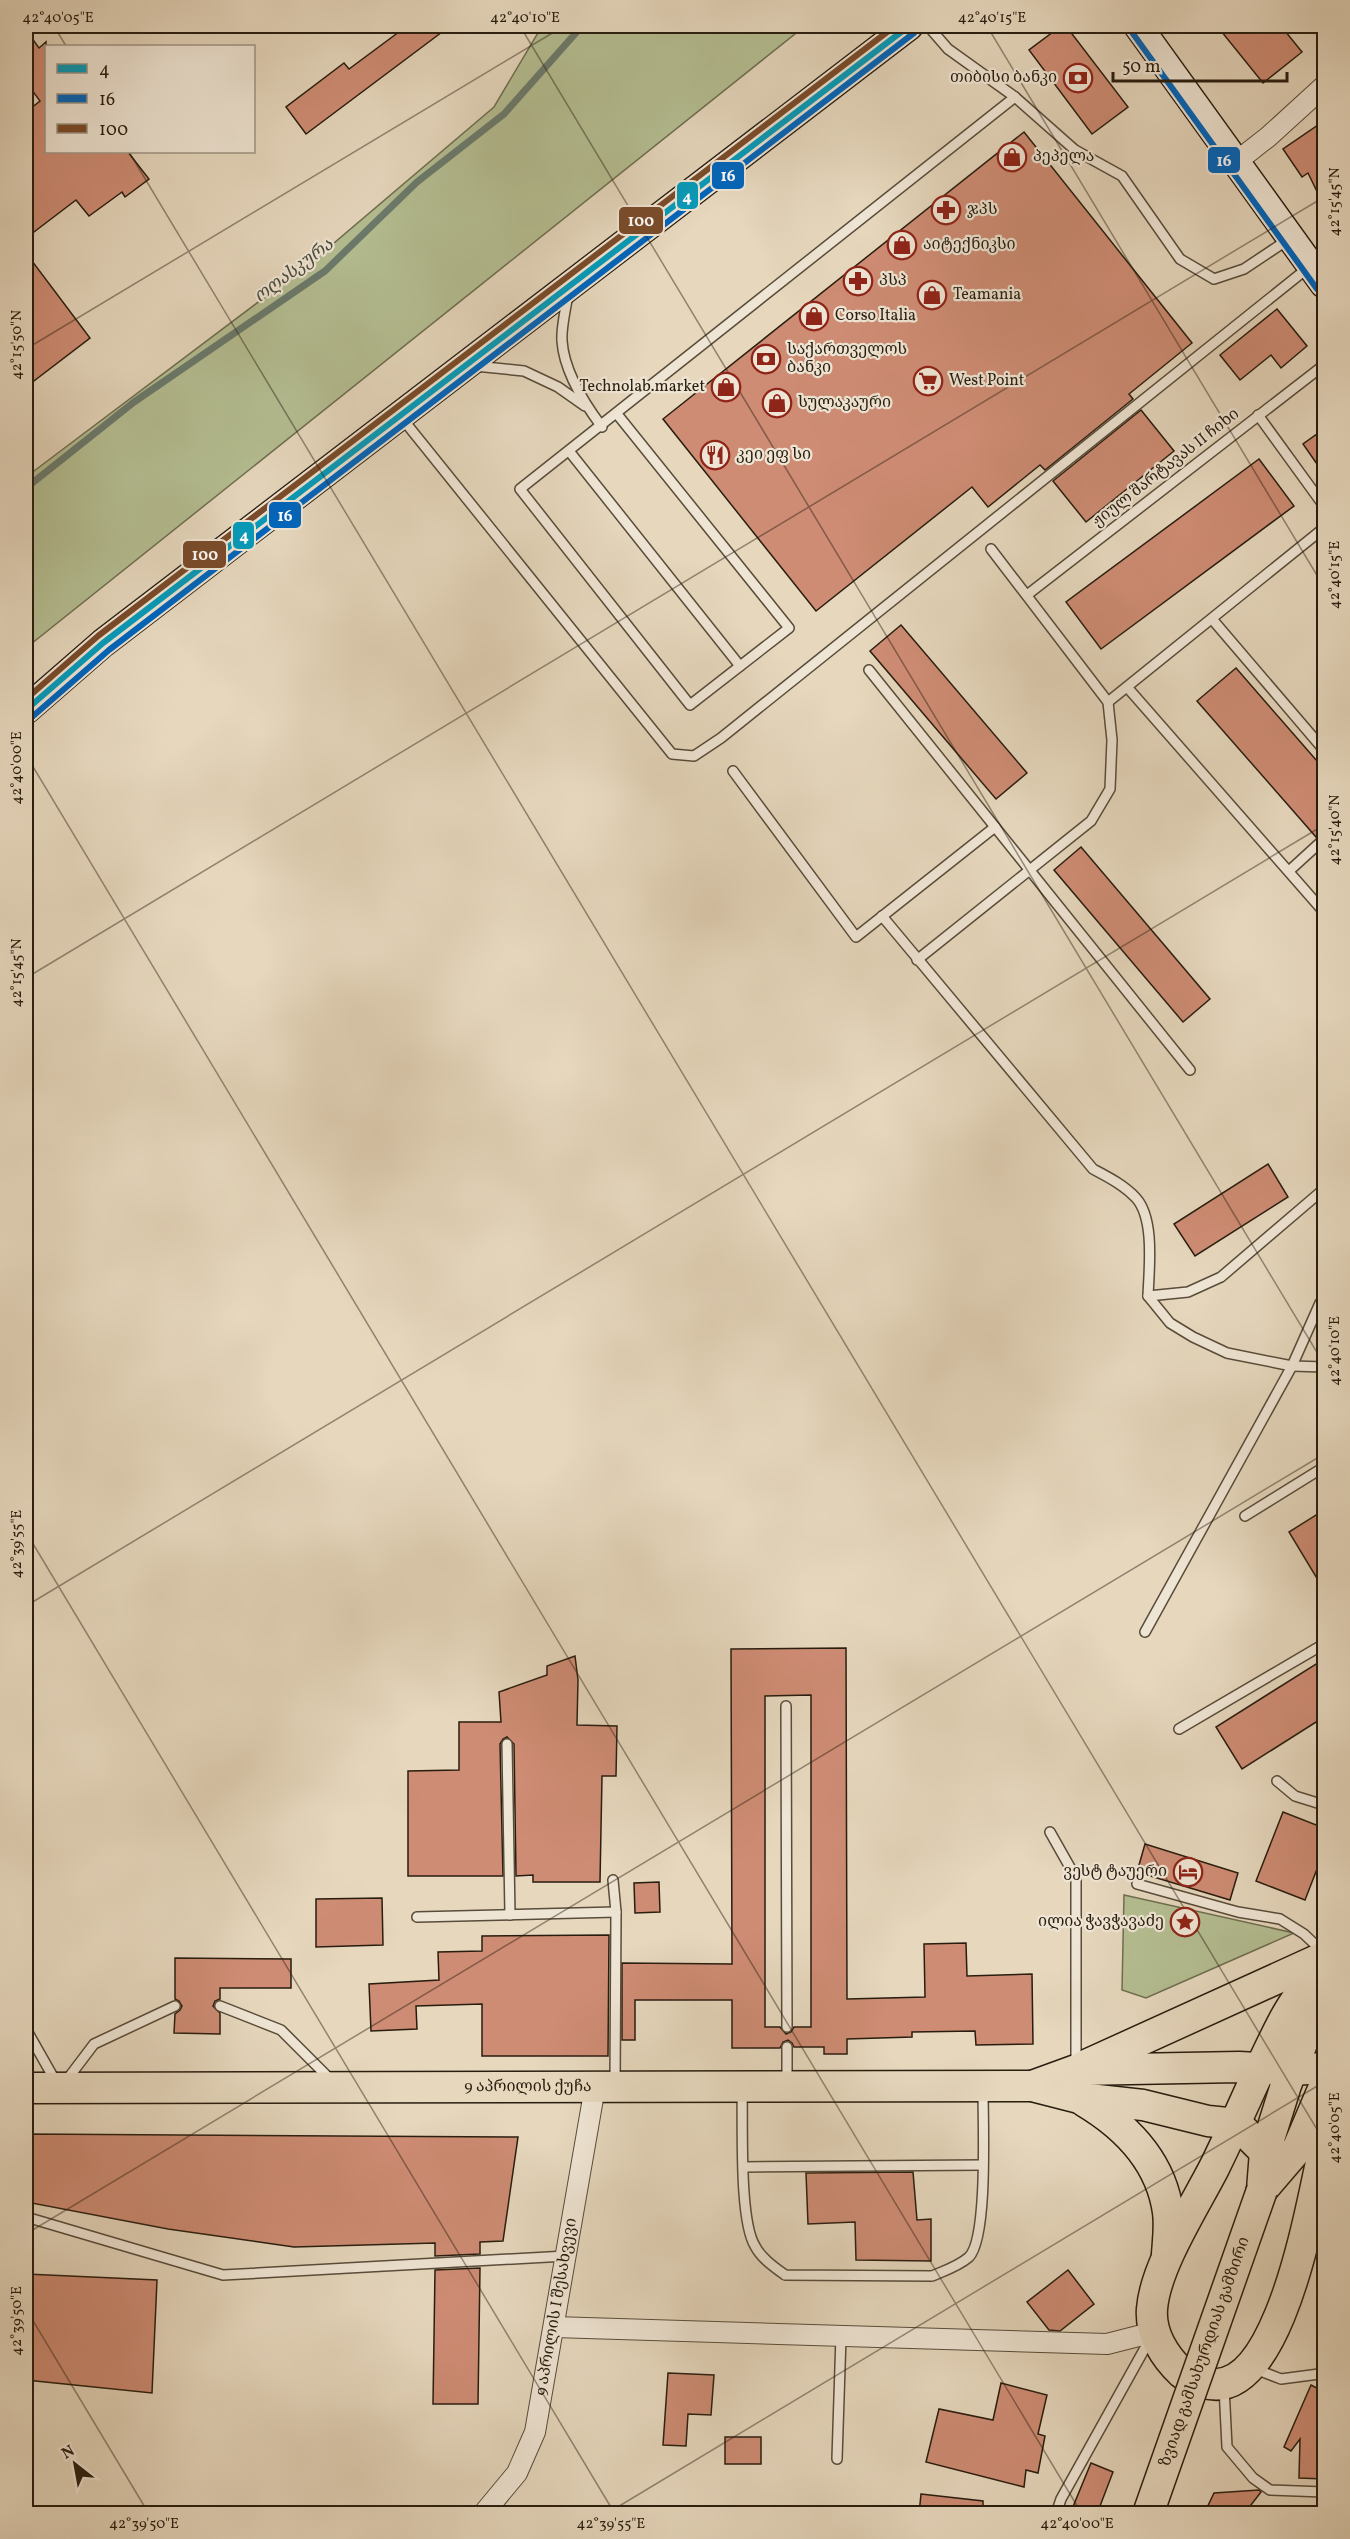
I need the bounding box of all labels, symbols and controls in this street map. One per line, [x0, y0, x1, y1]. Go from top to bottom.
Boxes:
text: 42°40'05"E [22, 8, 94, 29]
text: 42°40'10"E [490, 8, 560, 29]
text: 42°40'15"E [958, 8, 1026, 29]
legend [45, 45, 255, 153]
scale bar [1113, 45, 1287, 83]
text: 50 m [1122, 55, 1161, 80]
text: 4 [99, 58, 110, 83]
bank icon: თიბისი ბანკი [1062, 62, 1094, 94]
place label: თიბისი ბანკი [950, 67, 1057, 89]
text: 16 [99, 88, 115, 113]
text: 100 [99, 118, 128, 143]
shop icon: პეპელა [996, 141, 1028, 173]
place label: პეპელა [1033, 146, 1094, 168]
line badge: 16 [1207, 146, 1241, 174]
text: 16 [1216, 151, 1232, 173]
line badge: 16 [711, 161, 745, 190]
text: 16 [720, 166, 736, 188]
text: 42°15'45"N [1325, 167, 1346, 237]
line badge: 4 [676, 181, 699, 210]
text: 4 [682, 187, 692, 209]
pharmacy icon: ჯპს [930, 194, 962, 226]
place label: ჯპს [967, 199, 998, 221]
line badge: 100 [618, 206, 664, 235]
text: 100 [628, 211, 654, 233]
shop icon: აიტექნიკსი [886, 229, 918, 261]
water label: ოღასკურა [249, 233, 339, 309]
place label: აიტექნიკსი [923, 234, 1016, 256]
pharmacy icon: პსპ [842, 265, 874, 297]
place label: პსპ [879, 270, 907, 292]
shop icon: Teamania [916, 279, 948, 311]
place label: Teamania [953, 284, 1021, 306]
shop icon: Corso Italia [798, 300, 830, 332]
place label: Corso Italia [835, 305, 916, 327]
text: 42°15'50"N [7, 310, 28, 380]
place label: საქართველოს ბანკი [787, 339, 907, 379]
bank icon: საქართველოს ბანკი [750, 343, 782, 375]
supermarket icon: West Point [912, 365, 944, 397]
place label: West Point [949, 370, 1025, 392]
shop icon: Technolab.market [710, 371, 742, 403]
place label: Technolab.market [579, 376, 705, 398]
shop icon: სულაკაური [761, 387, 793, 419]
place label: სულაკაური [798, 392, 891, 414]
street label: ჟიულ შარტავას II ჩიხი [1088, 404, 1244, 532]
restaurant icon: კეი ეფ სი [699, 439, 731, 471]
place label: კეი ეფ სი [736, 444, 811, 466]
line badge: 16 [268, 501, 302, 529]
text: 16 [277, 506, 293, 528]
line badge: 4 [232, 521, 255, 550]
text: 4 [239, 526, 249, 548]
line badge: 100 [182, 540, 227, 569]
text: 42°40'15"E [1325, 541, 1346, 609]
text: 100 [192, 545, 218, 567]
text: 42°40'00"E [7, 731, 28, 805]
text: 42°15'40"N [1325, 795, 1346, 865]
text: 42°15'45"N [7, 938, 28, 1008]
text: 42°40'10"E [1325, 1316, 1346, 1386]
text: 42°39'55"E [7, 1510, 28, 1578]
hotel icon: ვესტ ტაუერი [1172, 1856, 1204, 1888]
place label: ვესტ ტაუერი [1063, 1861, 1167, 1883]
place icon: ილია ჭავჭავაძე [1169, 1906, 1201, 1938]
place label: ილია ჭავჭავაძე [1038, 1911, 1164, 1933]
street label: 9 აპრილის ქუჩა [464, 2076, 592, 2098]
text: 42°40'05"E [1325, 2092, 1346, 2164]
street label: 9 აპრილის I შესახვევი [530, 2216, 583, 2398]
street label: ზვიად გამსახურდიას გამზირი [1155, 2234, 1256, 2470]
text: 42°39'50"E [7, 2286, 28, 2356]
north arrow [45, 2434, 105, 2494]
text: N [58, 2440, 79, 2465]
text: 42°39'50"E [109, 2514, 179, 2535]
text: 42°39'55"E [577, 2514, 645, 2535]
text: 42°40'00"E [1040, 2514, 1114, 2535]

